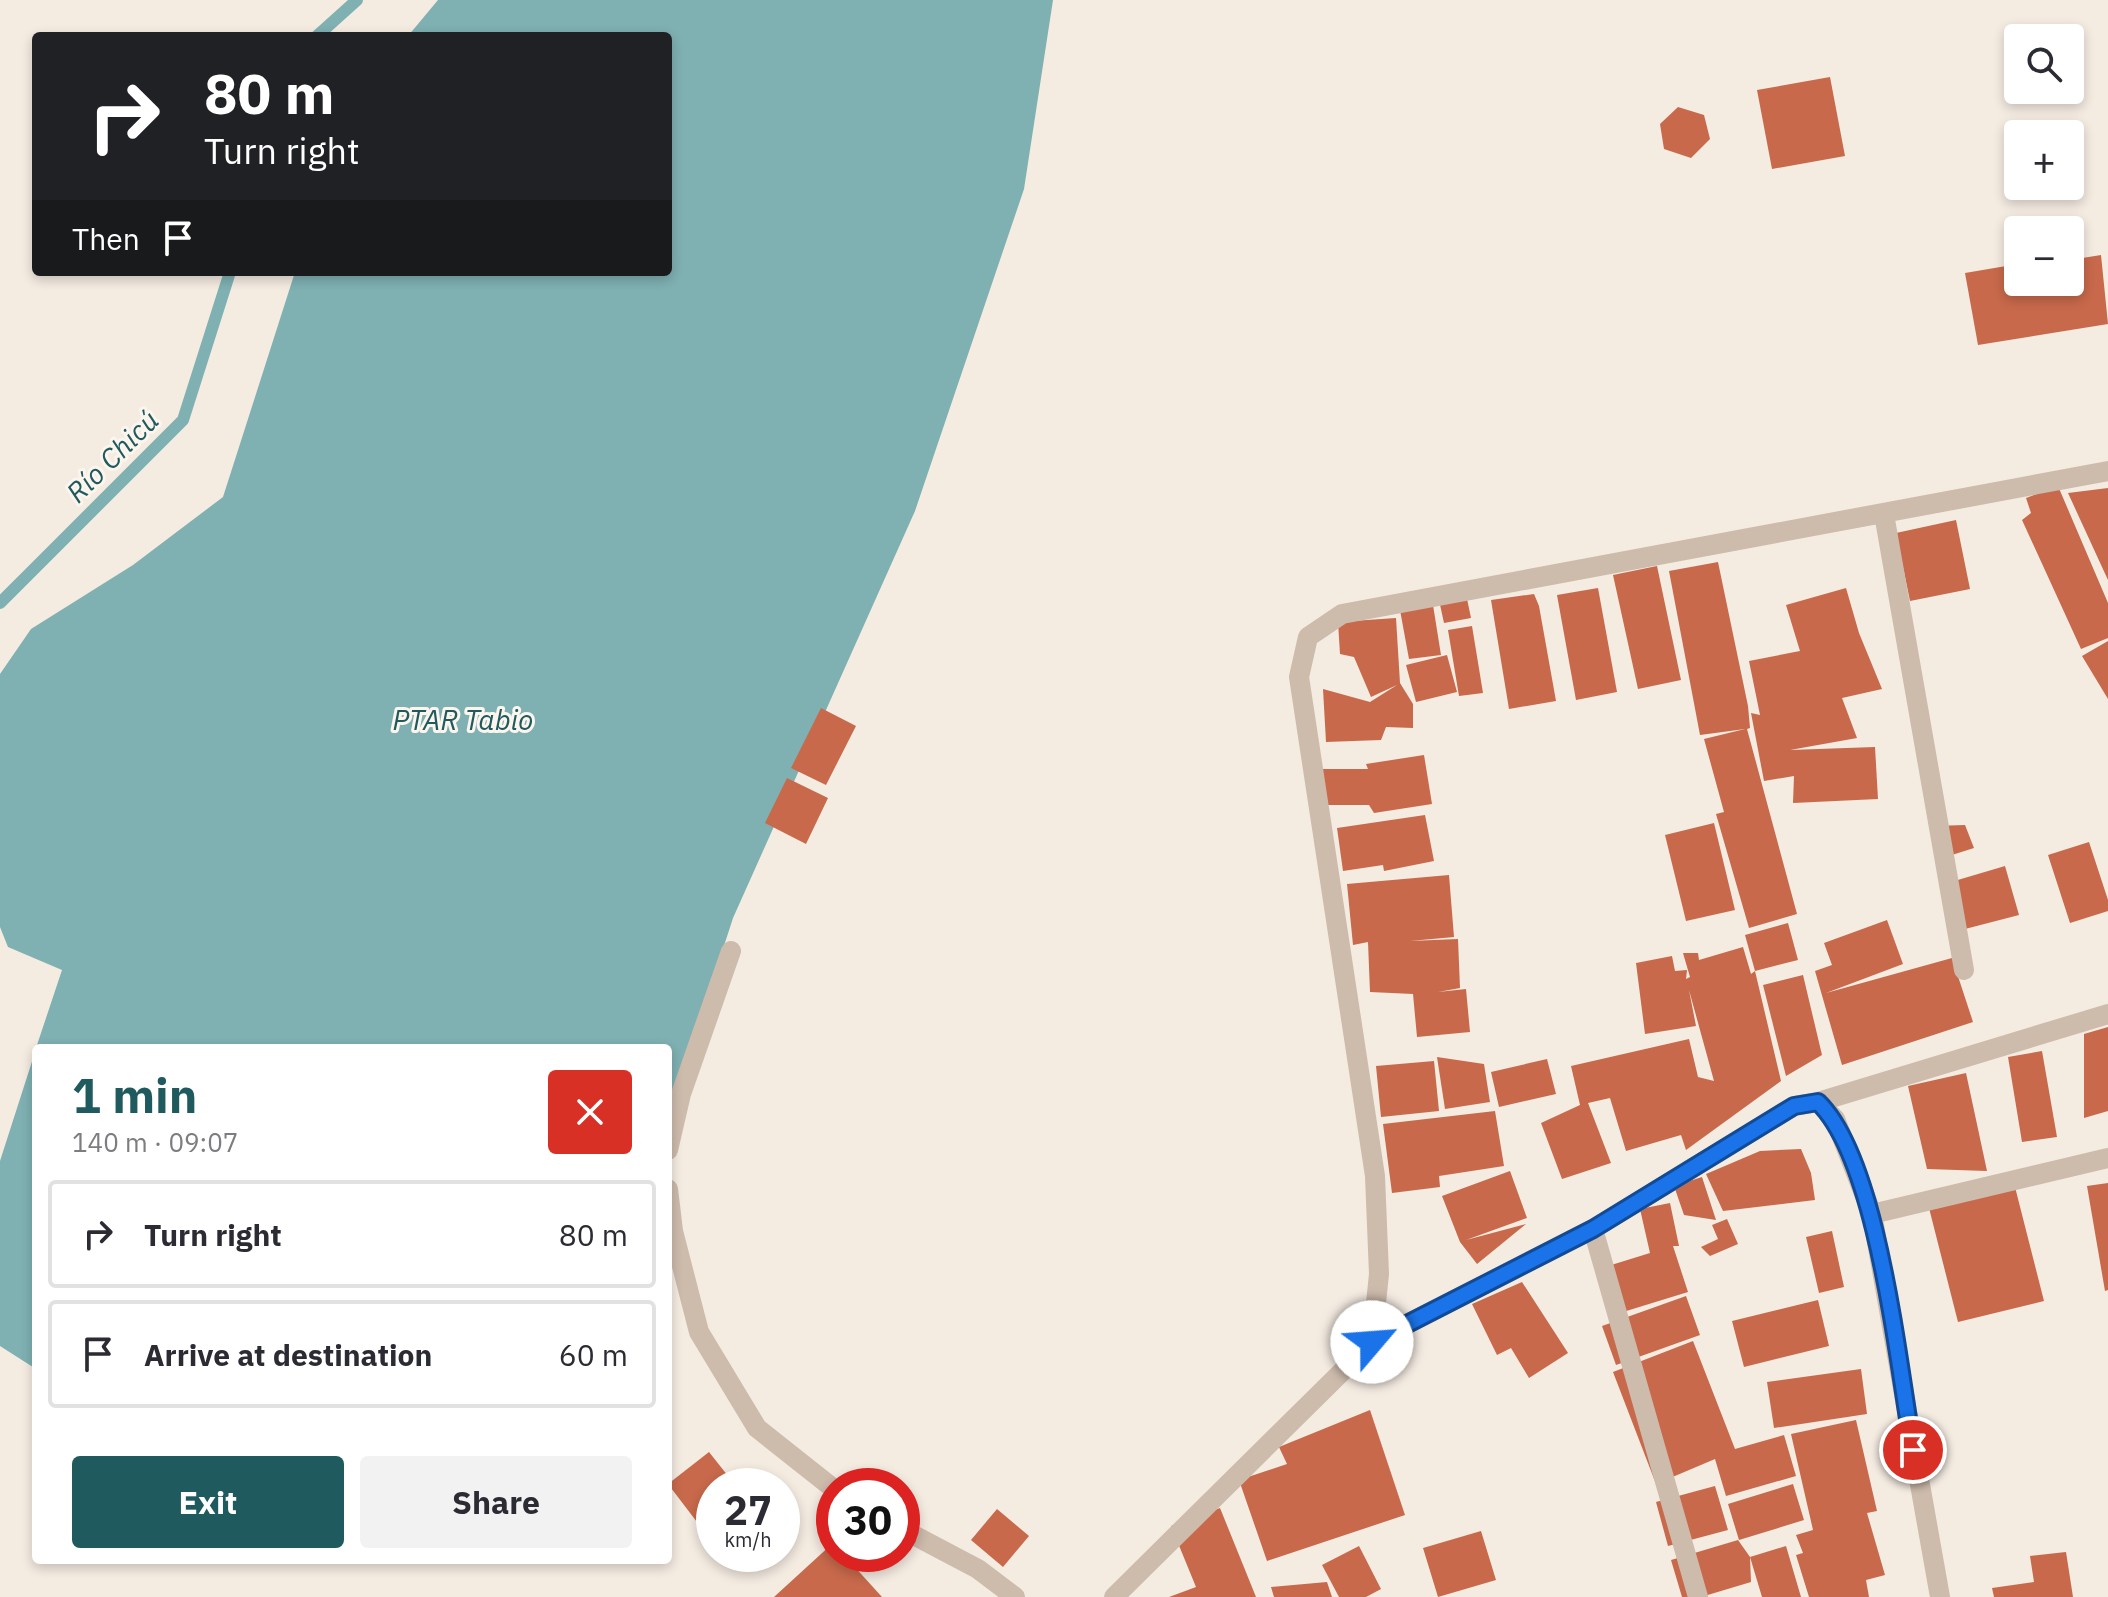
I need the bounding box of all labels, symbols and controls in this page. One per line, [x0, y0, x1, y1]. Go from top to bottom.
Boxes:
map controls [2004, 24, 2084, 296]
button: search [2004, 24, 2084, 104]
text: 80 m [204, 57, 334, 129]
icon: right [72, 64, 176, 168]
button: + [2004, 120, 2084, 200]
text: Turn right [204, 127, 360, 174]
icon: arrive [156, 216, 200, 260]
button: − [2004, 216, 2084, 296]
text: Then [72, 219, 140, 258]
water label: Río Chicú [58, 402, 166, 510]
water label: PTAR Tabio [393, 701, 533, 738]
text: 1 min [72, 1064, 197, 1126]
button: close [548, 1070, 632, 1154]
text: 140 m · 09:07 [72, 1125, 238, 1159]
icon: right [76, 1212, 120, 1256]
text: Turn right [144, 1215, 282, 1254]
text: 80 m [559, 1215, 628, 1254]
position arrow [1330, 1300, 1414, 1384]
icon: arrive [76, 1332, 120, 1376]
text: Arrive at destination [144, 1335, 432, 1374]
text: 60 m [559, 1335, 628, 1374]
pin [1879, 1416, 1947, 1484]
icon: arrive [1891, 1428, 1935, 1472]
button: Exit [72, 1456, 344, 1548]
button: Share [360, 1456, 632, 1548]
speed limit sign: 30 [816, 1468, 920, 1572]
text: 27 [724, 1484, 772, 1536]
text: km/h [724, 1526, 772, 1553]

